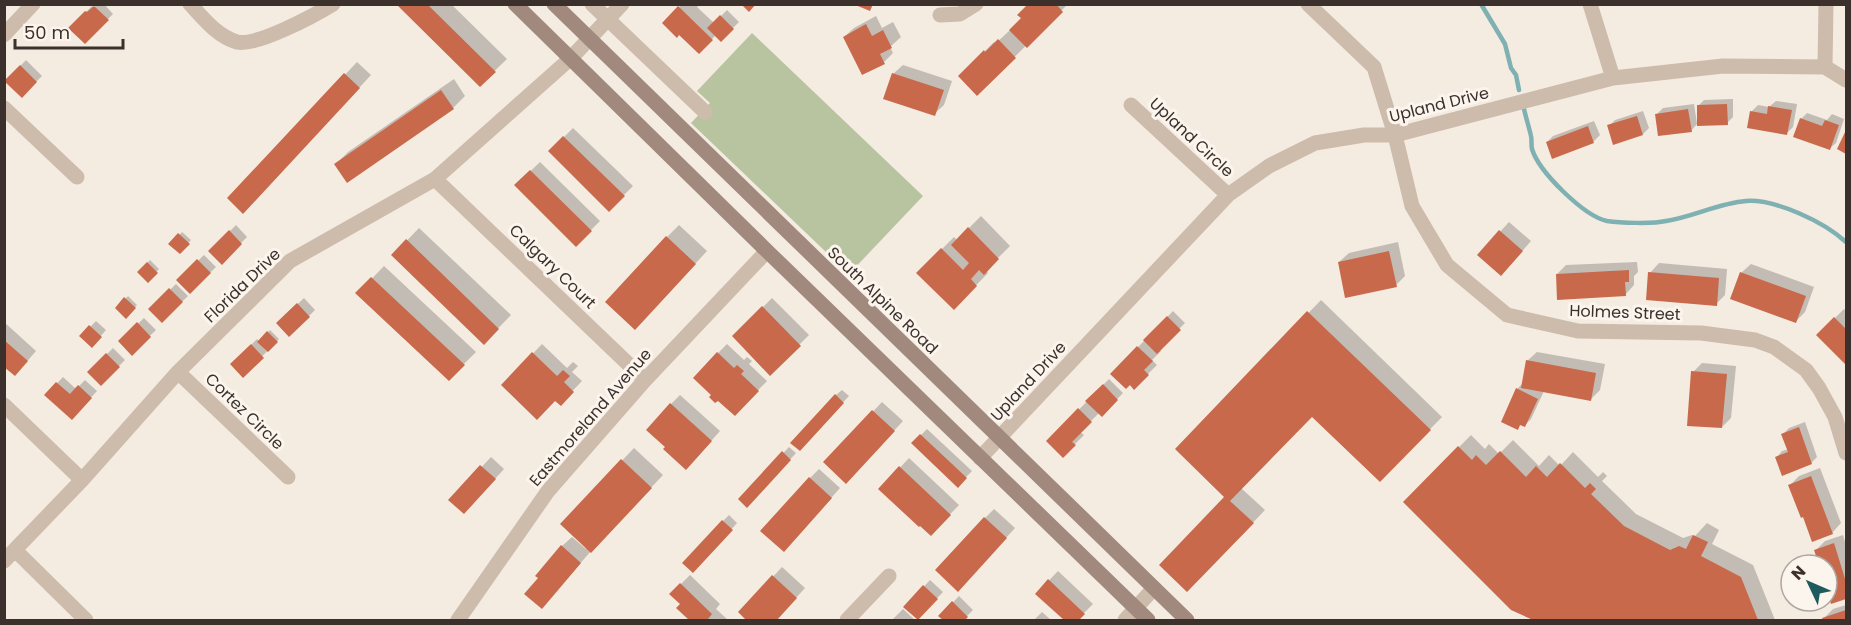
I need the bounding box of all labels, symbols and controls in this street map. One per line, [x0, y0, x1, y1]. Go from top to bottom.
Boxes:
scale bar [15, 12, 123, 50]
text: 50 m [24, 20, 70, 45]
street label: Upland Drive [1387, 81, 1491, 128]
street label: Upland Circle [1144, 92, 1239, 182]
street label: Calgary Court [504, 219, 601, 314]
street label: South Alpine Road [822, 241, 943, 359]
street label: Florida Drive [199, 243, 286, 328]
street label: Holmes Street [1569, 299, 1681, 326]
street label: Upland Drive [985, 336, 1072, 426]
street label: Eastmoreland Avenue [524, 343, 657, 491]
street label: Cortez Circle [200, 368, 289, 455]
north arrow [1779, 553, 1839, 613]
text: N [1786, 561, 1811, 585]

